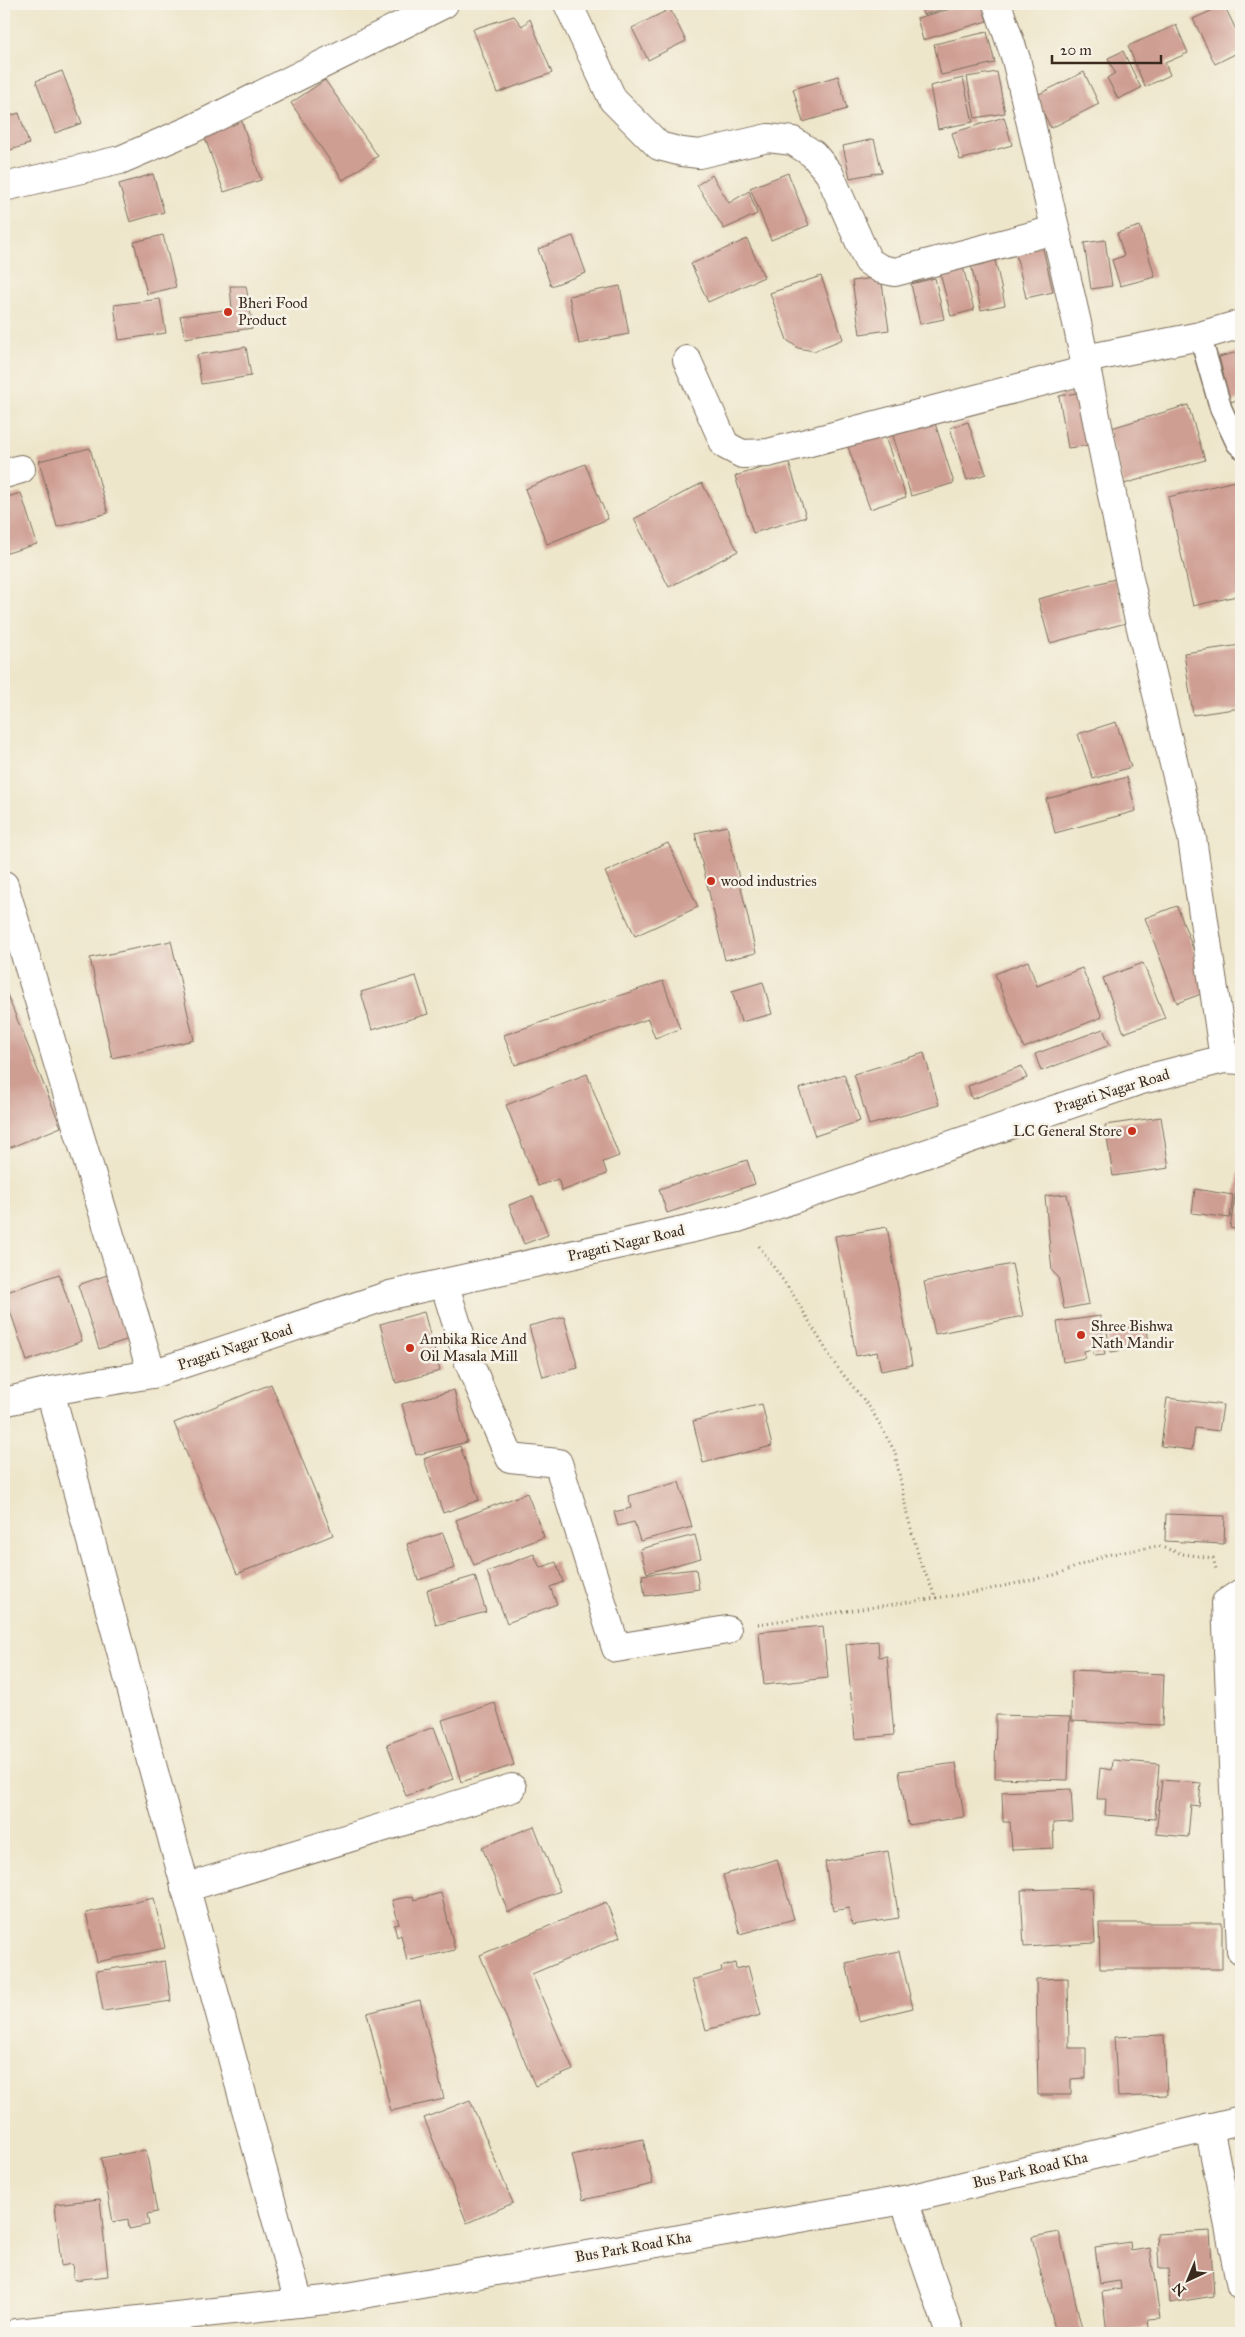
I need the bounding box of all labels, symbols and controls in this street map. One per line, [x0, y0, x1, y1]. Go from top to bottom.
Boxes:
scale bar [1052, 32, 1161, 64]
text: 20 m [1060, 41, 1092, 59]
place label: Bheri Food Product [238, 294, 308, 329]
marker: Bheri Food Product [222, 306, 234, 318]
place label: wood industries [721, 872, 817, 890]
marker: wood industries [705, 875, 717, 887]
street label: Pragati Nagar Road [1052, 1065, 1172, 1117]
place label: LC General Store [1013, 1122, 1122, 1140]
marker: LC General Store [1126, 1125, 1138, 1137]
street label: Pragati Nagar Road [566, 1221, 687, 1265]
place label: Shree Bishwa Nath Mandir [1091, 1317, 1174, 1352]
street label: Pragati Nagar Road [175, 1320, 295, 1374]
marker: Shree Bishwa Nath Mandir [1075, 1329, 1087, 1341]
place label: Ambika Rice And Oil Masala Mill [419, 1330, 527, 1365]
marker: Ambika Rice And Oil Masala Mill [404, 1342, 416, 1354]
street label: Bus Park Road Kha [971, 2148, 1090, 2192]
street label: Bus Park Road Kha [574, 2228, 693, 2266]
north arrow [1162, 2254, 1212, 2304]
text: N [1169, 2279, 1189, 2299]

